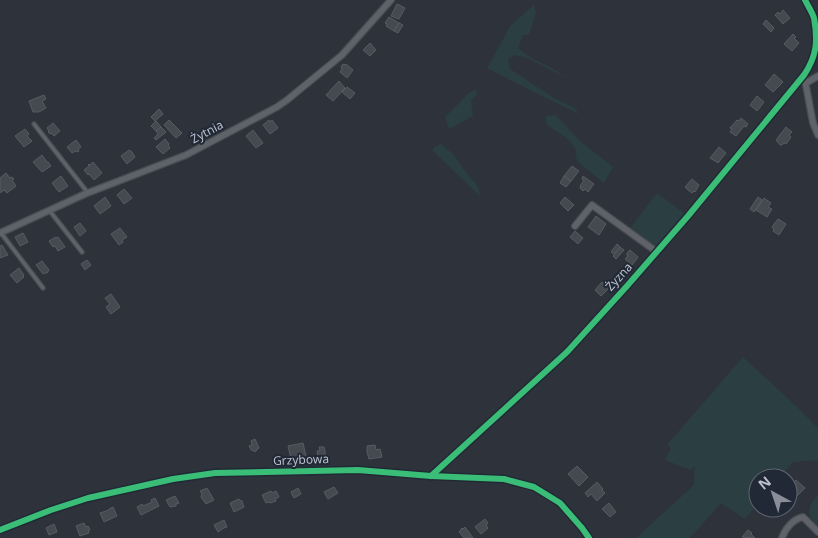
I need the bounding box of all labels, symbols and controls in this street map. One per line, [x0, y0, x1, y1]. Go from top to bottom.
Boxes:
street label: Żytnia [188, 116, 226, 147]
street label: Żyzna [601, 259, 636, 295]
street label: Grzybowa [273, 450, 329, 469]
north arrow [748, 468, 798, 518]
text: N [754, 472, 775, 494]

